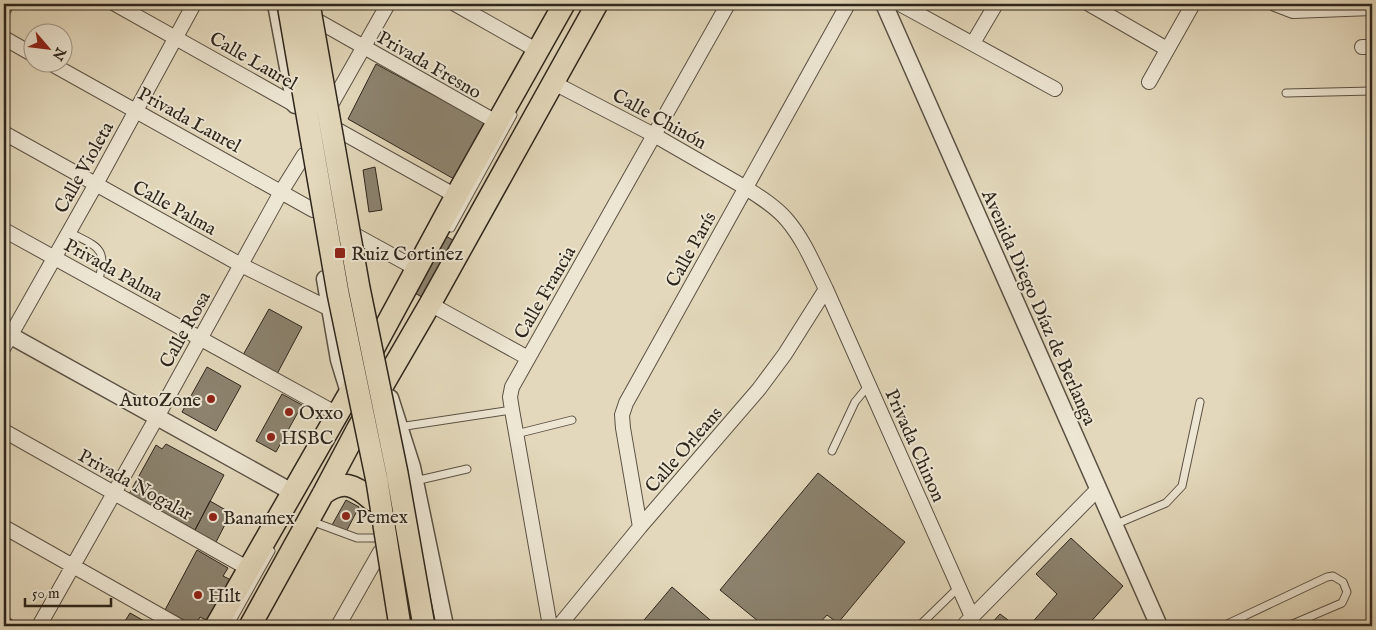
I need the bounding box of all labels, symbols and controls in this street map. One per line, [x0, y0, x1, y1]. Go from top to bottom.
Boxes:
north arrow [22, 22, 72, 72]
street label: Privada Fresno [373, 26, 485, 105]
street label: Calle Laurel [205, 27, 302, 97]
text: N [48, 43, 70, 63]
street label: Privada Laurel [133, 83, 246, 159]
street label: Calle Chinón [608, 84, 710, 156]
street label: Calle Violeta [50, 117, 120, 218]
street label: Calle Palma [128, 176, 221, 242]
street label: Avenida Diego Díaz de Berlanga [975, 185, 1101, 430]
street label: Calle París [661, 208, 722, 292]
street label: Privada Palma [59, 234, 167, 308]
street label: Calle Francia [509, 241, 582, 344]
place label: Ruiz Cortinez [351, 243, 463, 267]
marker: Ruiz Cortinez [333, 246, 347, 260]
street label: Calle Rosa [155, 287, 217, 373]
street label: Privada Chinon [879, 386, 950, 506]
place label: AutoZone [118, 389, 201, 413]
marker: AutoZone [205, 393, 217, 405]
place label: Oxxo [299, 402, 343, 426]
street label: Calle Orleans [641, 402, 729, 498]
marker: Oxxo [283, 406, 295, 418]
place label: HSBC [281, 427, 333, 451]
marker: HSBC [265, 431, 277, 443]
street label: Privada Nogalar [74, 444, 196, 527]
place label: Pemex [356, 506, 408, 530]
place label: Banamex [223, 507, 295, 531]
marker: Pemex [340, 510, 352, 522]
marker: Banamex [207, 511, 219, 523]
scale bar [25, 575, 111, 607]
text: 50 m [32, 584, 60, 603]
place label: Hilt [208, 585, 242, 609]
marker: Hilt [192, 589, 204, 601]

